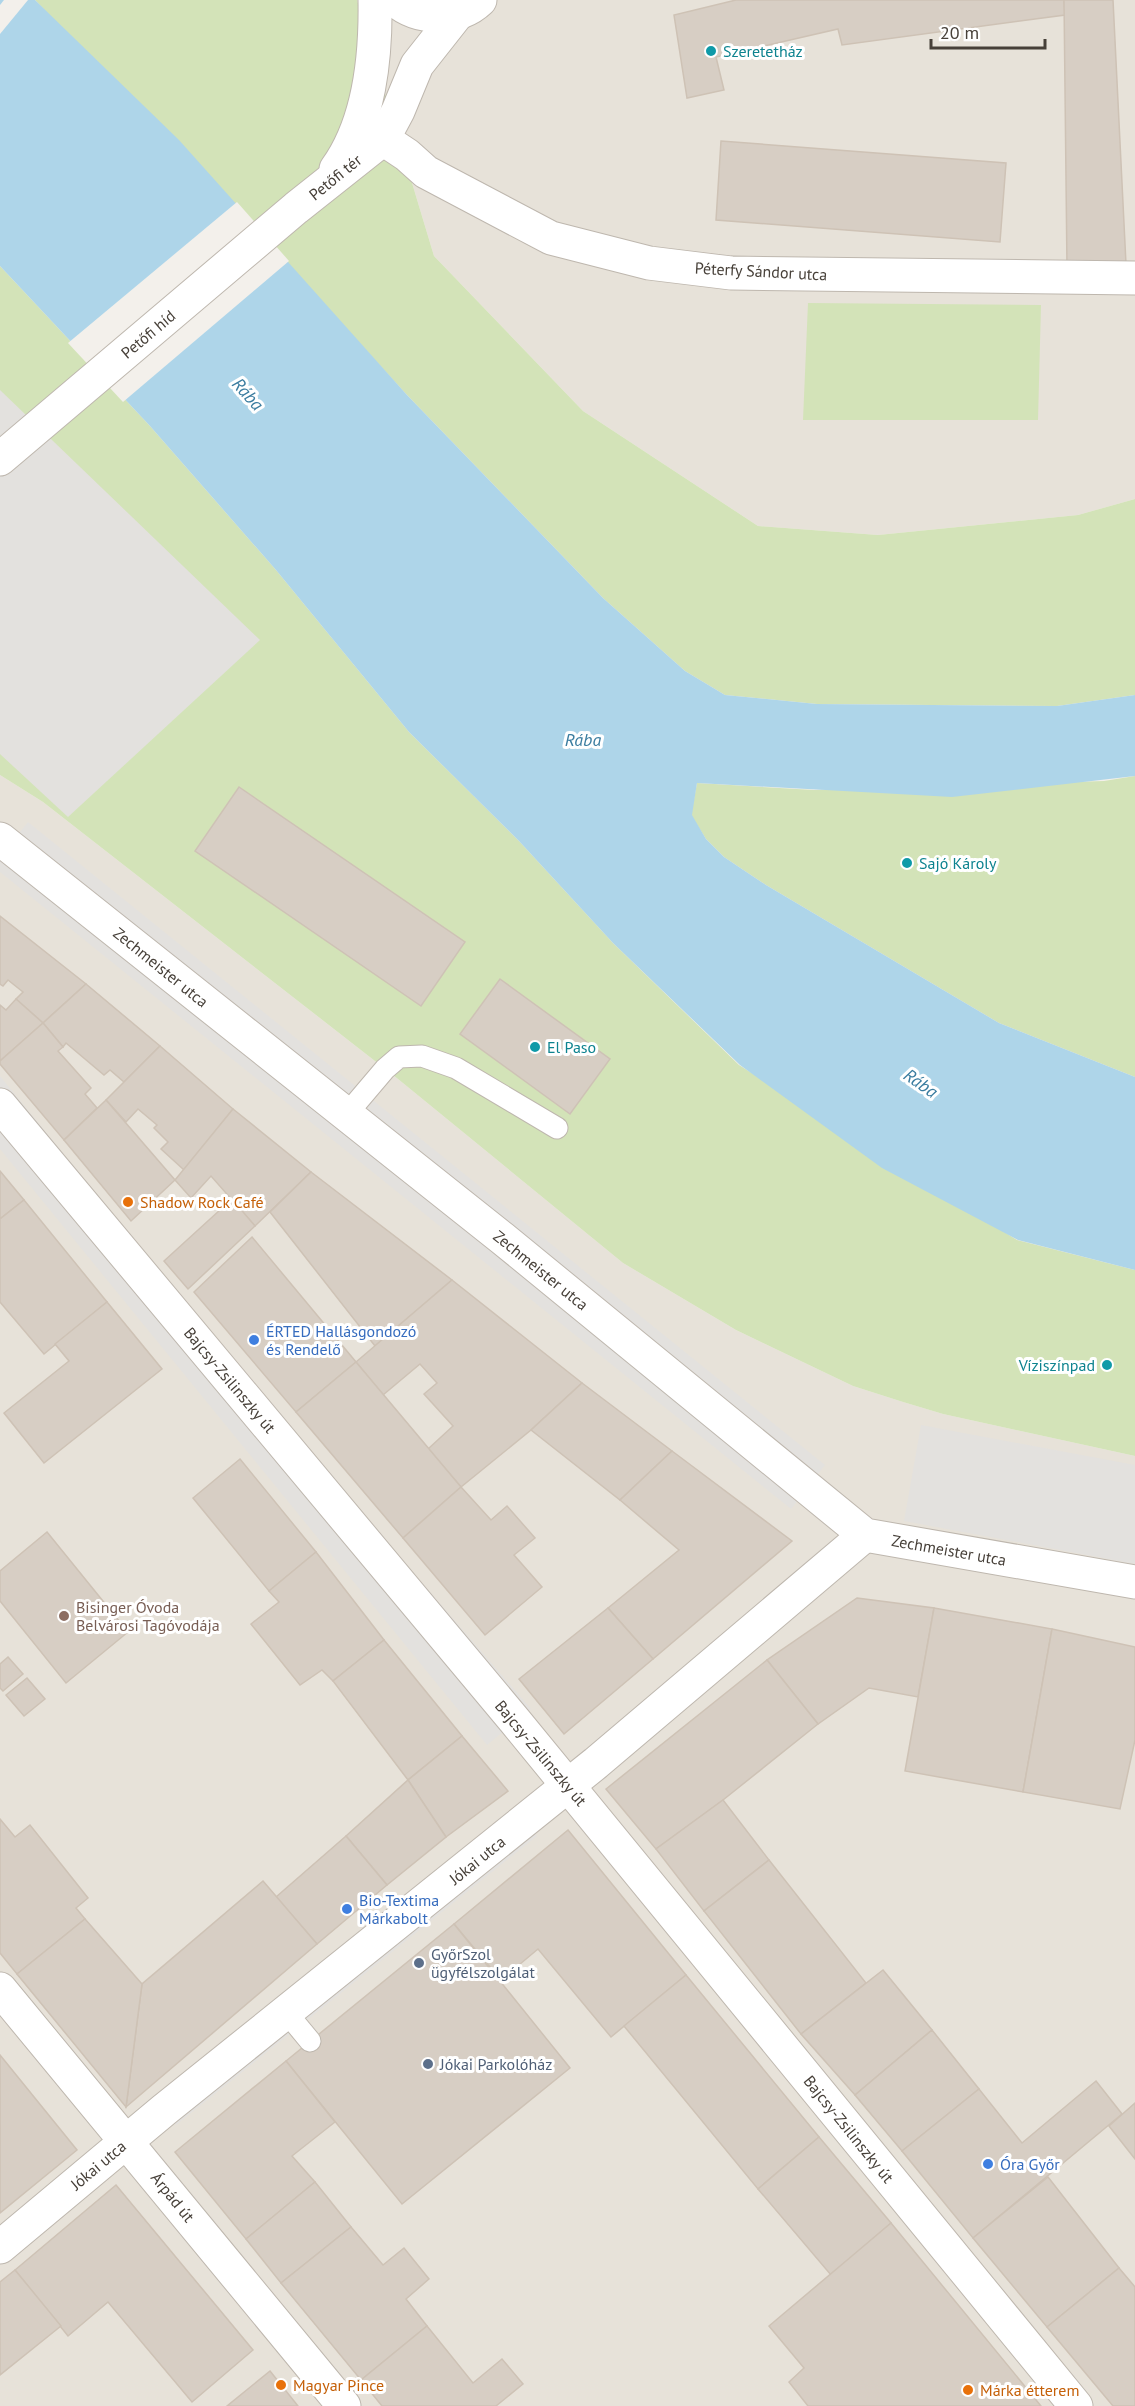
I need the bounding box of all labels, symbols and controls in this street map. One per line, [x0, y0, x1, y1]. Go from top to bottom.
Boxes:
scale bar [931, 12, 1045, 50]
text: 20 m [940, 21, 979, 44]
place label: Szeretetház [723, 41, 803, 61]
marker: Szeretetház [704, 44, 718, 58]
street label: Petőfi tér [305, 149, 366, 204]
street label: Péterfy Sándor utca [694, 258, 828, 284]
street label: Petőfi híd [117, 305, 179, 363]
water label: Rába [227, 373, 269, 415]
water label: Rába [565, 728, 601, 751]
place label: Sajó Károly [919, 853, 997, 873]
marker: Sajó Károly [900, 856, 914, 870]
street label: Zechmeister utca [110, 923, 212, 1011]
place label: El Paso [547, 1037, 596, 1057]
marker: El Paso [528, 1040, 542, 1054]
water label: Rába [900, 1063, 943, 1103]
place label: Shadow Rock Café [140, 1192, 264, 1212]
marker: Shadow Rock Café [121, 1195, 135, 1209]
street label: Zechmeister utca [490, 1226, 592, 1314]
place label: ÉRTED Hallásgondozó és Rendelő [266, 1321, 416, 1359]
street label: Bajcsy-Zsilinszky út [180, 1323, 281, 1438]
marker: ÉRTED Hallásgondozó és Rendelő [247, 1333, 261, 1347]
place label: Víziszínpad [1018, 1355, 1095, 1375]
marker: Víziszínpad [1100, 1358, 1114, 1372]
street label: Zechmeister utca [890, 1530, 1008, 1570]
place label: Bisinger Óvoda Belvárosi Tagóvodája [76, 1597, 220, 1635]
marker: Bisinger Óvoda Belvárosi Tagóvodája [57, 1609, 71, 1623]
street label: Bajcsy-Zsilinszky út [491, 1696, 592, 1811]
street label: Jókai utca [444, 1831, 509, 1889]
place label: Bio-Textima Márkabolt [359, 1890, 439, 1928]
marker: Bio-Textima Márkabolt [340, 1902, 354, 1916]
place label: GyőrSzol ügyfélszolgálat [431, 1944, 535, 1982]
marker: GyőrSzol ügyfélszolgálat [412, 1956, 426, 1970]
place label: Jókai Parkolóház [439, 2054, 552, 2074]
marker: Jókai Parkolóház [421, 2057, 435, 2071]
street label: Bajcsy-Zsilinszky út [800, 2071, 899, 2187]
street label: Jókai utca [65, 2136, 130, 2195]
place label: Óra Győr [1000, 2154, 1060, 2174]
marker: Óra Győr [981, 2157, 995, 2171]
street label: Árpád út [147, 2168, 199, 2226]
place label: Magyar Pince [293, 2375, 384, 2395]
marker: Magyar Pince [274, 2378, 288, 2392]
place label: Márka étterem [980, 2380, 1079, 2400]
marker: Márka étterem [961, 2383, 975, 2397]

